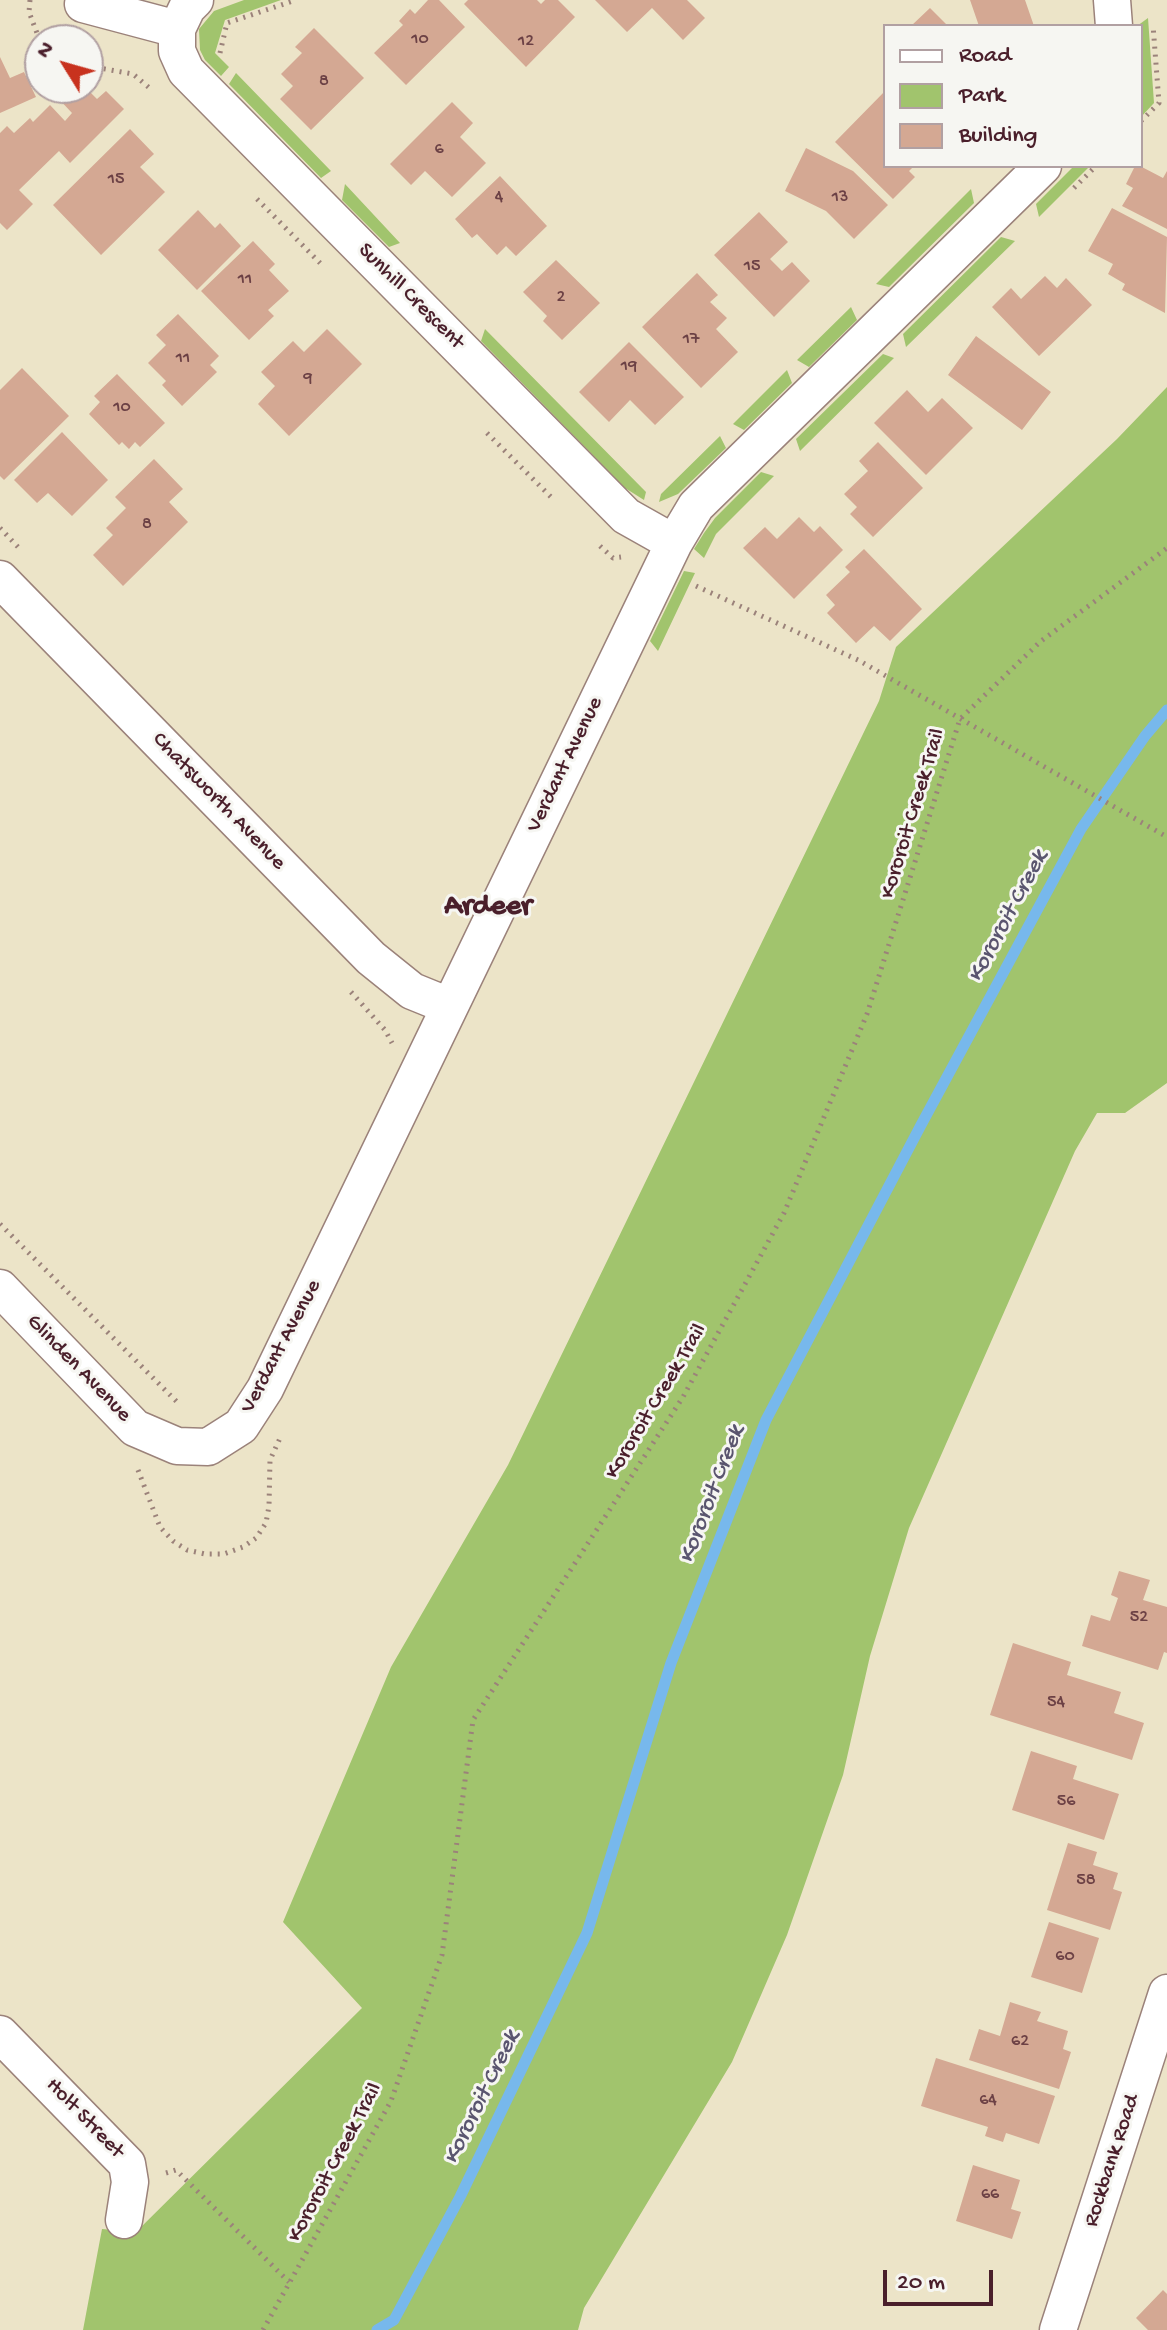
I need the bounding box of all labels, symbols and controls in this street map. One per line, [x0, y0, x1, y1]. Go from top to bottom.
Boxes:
north arrow [24, 24, 104, 104]
legend [883, 24, 1143, 168]
house number: 10 [411, 29, 429, 51]
house number: 12 [518, 31, 534, 53]
text: N [32, 37, 61, 64]
text: Road [959, 42, 1011, 71]
house number: 8 [319, 71, 329, 93]
text: Park [959, 82, 1005, 111]
text: Building [959, 122, 1037, 151]
house number: 6 [434, 139, 444, 161]
house number: 15 [108, 169, 124, 191]
house number: 4 [495, 187, 503, 209]
house number: 13 [832, 187, 848, 209]
street label: Sunhill Crescent [351, 238, 469, 356]
house number: 15 [744, 256, 760, 278]
house number: 11 [238, 269, 252, 291]
house number: 2 [557, 287, 565, 309]
house number: 17 [683, 329, 699, 351]
house number: 11 [176, 348, 190, 370]
house number: 19 [621, 356, 637, 378]
house number: 9 [303, 368, 313, 390]
house number: 10 [113, 397, 131, 419]
house number: 8 [142, 514, 152, 536]
street label: Verdant Avenue [522, 693, 610, 837]
street label: Kororoit Creek Trail [876, 726, 952, 902]
street label: Chatsworth Avenue [145, 728, 291, 876]
water label: Kororoit Creek [962, 846, 1056, 988]
district label: Ardeer [444, 890, 532, 926]
street label: Verdant Avenue [236, 1276, 328, 1418]
street label: Glinden Avenue [20, 1309, 136, 1429]
street label: Kororoit Creek Trail [600, 1320, 714, 1484]
water label: Kororoit Creek [674, 1422, 752, 1568]
house number: 52 [1130, 1607, 1148, 1629]
house number: 54 [1047, 1692, 1065, 1714]
house number: 56 [1057, 1791, 1075, 1813]
house number: 58 [1076, 1870, 1096, 1892]
house number: 60 [1055, 1946, 1075, 1968]
water label: Kororoit Creek [438, 2026, 528, 2170]
house number: 62 [1011, 2031, 1029, 2053]
street label: Holt Street [39, 2073, 129, 2165]
street label: Kororoit Creek Trail [283, 2079, 389, 2247]
house number: 64 [979, 2090, 997, 2112]
street label: Rockbank Road [1079, 2092, 1147, 2230]
house number: 66 [981, 2184, 999, 2206]
scale bar [887, 2254, 997, 2304]
text: 20 m [897, 2269, 945, 2298]

